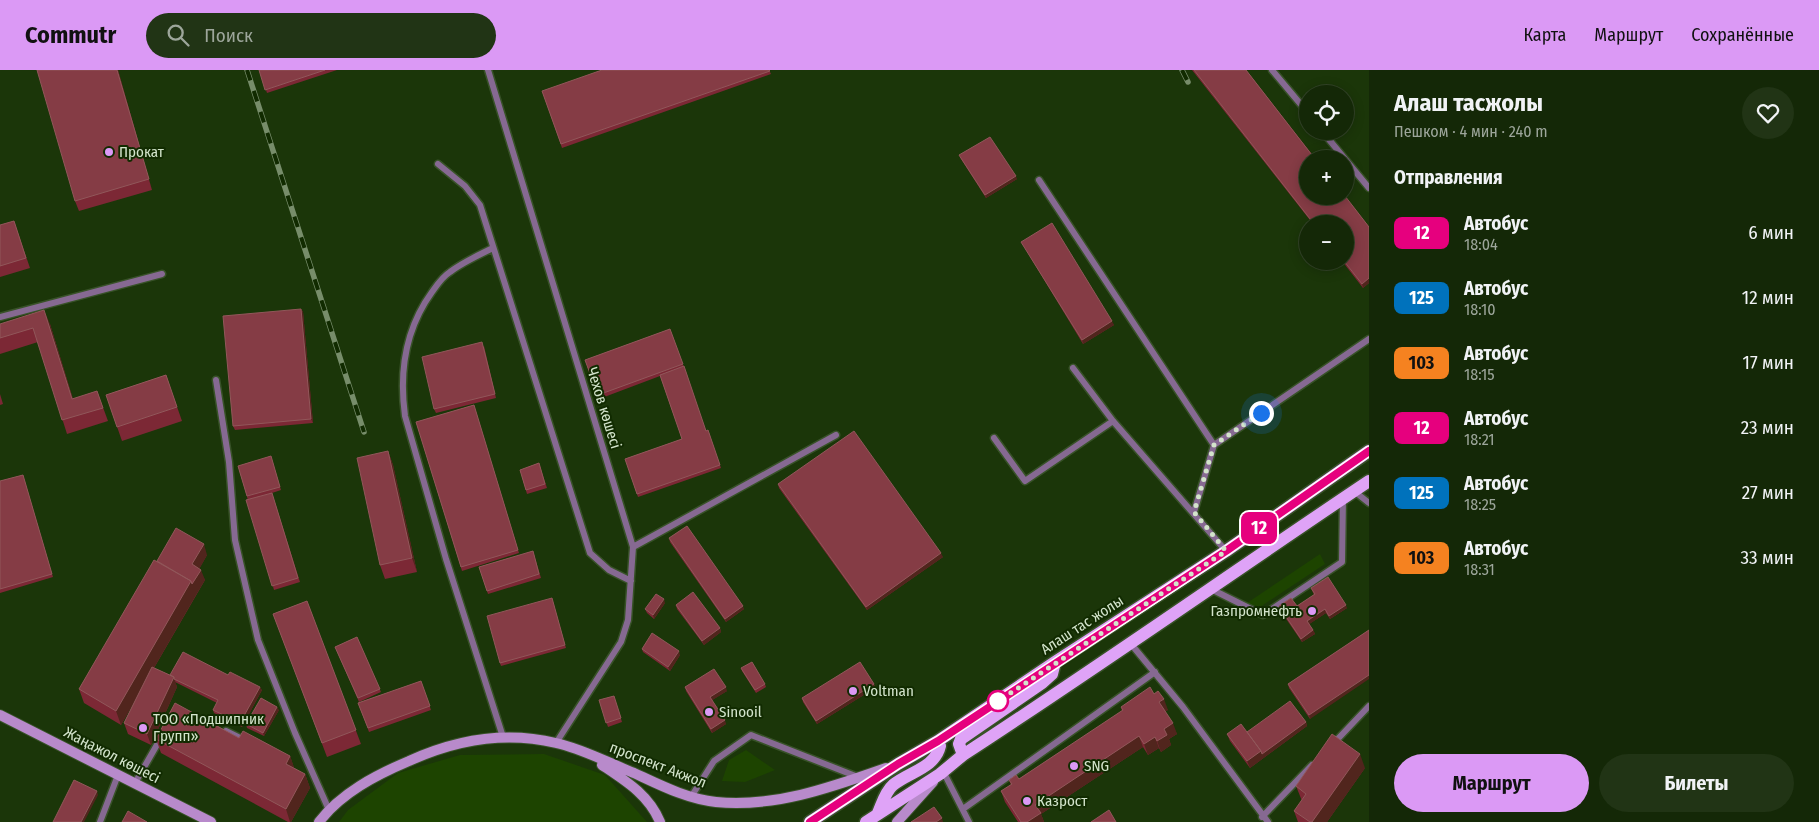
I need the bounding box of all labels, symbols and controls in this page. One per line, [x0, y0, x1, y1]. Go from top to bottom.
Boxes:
search box [146, 13, 496, 58]
text: Commutr [25, 21, 116, 49]
icon: search [164, 21, 192, 49]
text: Поиск [204, 24, 253, 47]
text: Карта [1523, 24, 1566, 46]
text: Маршрут [1594, 24, 1663, 46]
text: Сохранённые [1691, 24, 1794, 46]
map controls [1299, 85, 1354, 270]
button: locate [1299, 85, 1354, 140]
button: heart [1742, 87, 1794, 139]
text: Алаш тасжолы [1394, 89, 1543, 117]
text: Пешком · 4 мин · 240 m [1394, 122, 1548, 141]
place label: Прокат [119, 143, 165, 161]
marker: Прокат [103, 146, 115, 158]
button: + [1299, 150, 1354, 205]
text: Отправления [1394, 166, 1503, 189]
text: Автобус [1464, 212, 1528, 235]
button: − [1299, 215, 1354, 270]
text: 6 мин [1748, 221, 1794, 244]
text: 12 [1414, 222, 1429, 244]
text: 18:04 [1464, 235, 1498, 254]
text: Автобус [1464, 277, 1528, 300]
text: 12 мин [1742, 286, 1794, 309]
text: 125 [1409, 287, 1434, 309]
text: 18:10 [1464, 300, 1496, 319]
text: Автобус [1464, 342, 1528, 365]
text: 17 мин [1743, 351, 1794, 374]
text: 103 [1409, 352, 1434, 374]
street label: Чехов көшесі [583, 365, 625, 451]
text: 18:15 [1464, 365, 1495, 384]
your location [1249, 401, 1274, 426]
text: Автобус [1464, 407, 1528, 430]
text: 23 мин [1741, 416, 1794, 439]
text: 12 [1414, 417, 1429, 439]
text: 18:21 [1464, 430, 1495, 449]
text: Автобус [1464, 472, 1528, 495]
text: 27 мин [1742, 481, 1794, 504]
text: 125 [1409, 482, 1434, 504]
text: 18:25 [1464, 495, 1496, 514]
line badge: 12 [1236, 512, 1282, 544]
text: 12 [1251, 517, 1267, 539]
text: Автобус [1464, 537, 1528, 560]
text: 33 мин [1741, 546, 1794, 569]
text: 103 [1409, 547, 1434, 569]
text: 18:31 [1464, 560, 1495, 579]
street label: Алаш тас жолы [1037, 592, 1127, 658]
place label: Газпромнефть [1211, 602, 1302, 620]
marker: Газпромнефть [1306, 605, 1318, 617]
place label: Voltman [863, 682, 914, 700]
marker: Voltman [847, 685, 859, 697]
unlabelled marker [987, 690, 1009, 712]
place label: Sinooil [719, 703, 762, 721]
marker: Sinooil [703, 706, 715, 718]
place label: ТОО «Подшипник Групп» [153, 710, 264, 745]
marker: ТОО «Подшипник Групп» [137, 722, 149, 734]
street label: Жаңажол көшесі [61, 723, 163, 787]
street label: проспект Акжол [607, 738, 709, 792]
button: Маршрут [1394, 754, 1589, 812]
button: Билеты [1599, 754, 1794, 812]
place label: SNG [1084, 757, 1109, 775]
marker: SNG [1068, 760, 1080, 772]
place label: Казрост [1037, 792, 1088, 810]
marker: Казрост [1021, 795, 1033, 807]

